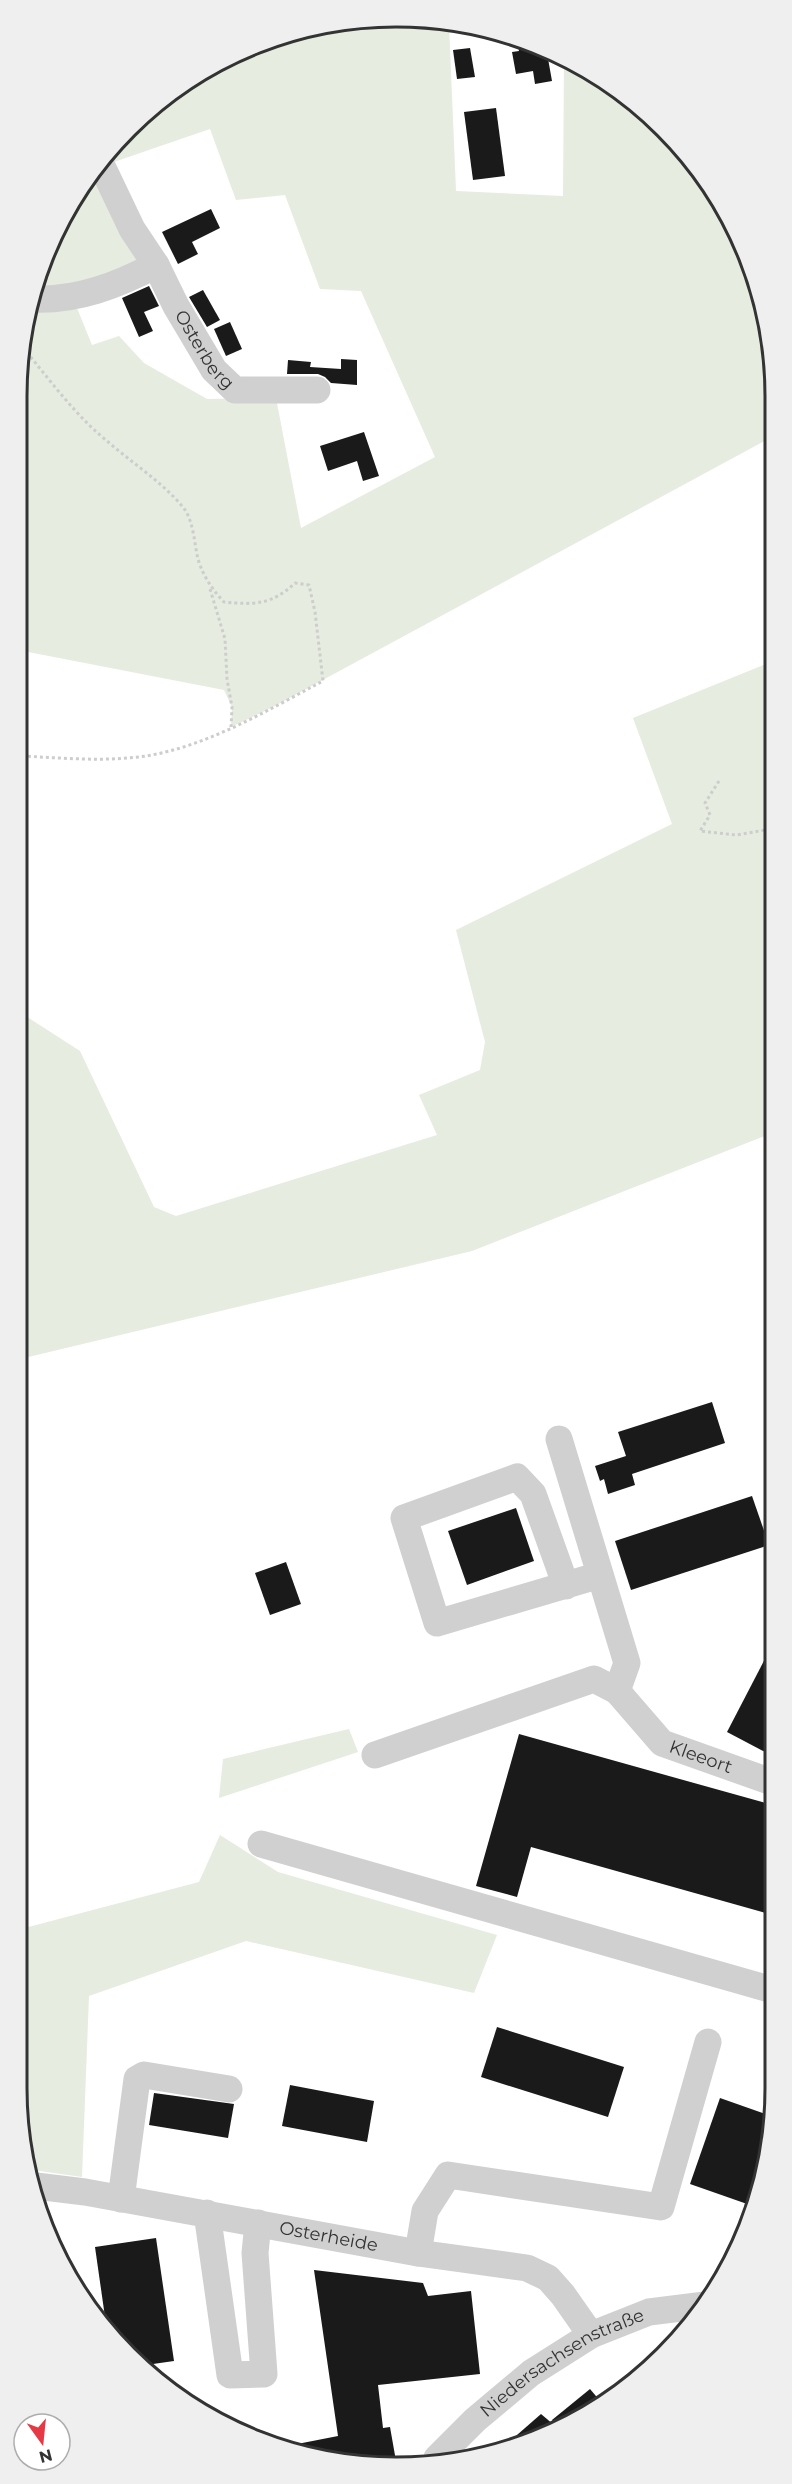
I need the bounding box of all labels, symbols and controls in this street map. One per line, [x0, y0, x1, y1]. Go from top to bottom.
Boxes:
street label: Osterberg [170, 306, 239, 394]
street label: Kleeort [666, 1735, 735, 1778]
street label: Osterheide [278, 2217, 380, 2256]
street label: Niedersachsenstraße [476, 2304, 647, 2422]
north arrow [12, 2412, 72, 2472]
text: N [37, 2445, 54, 2467]

